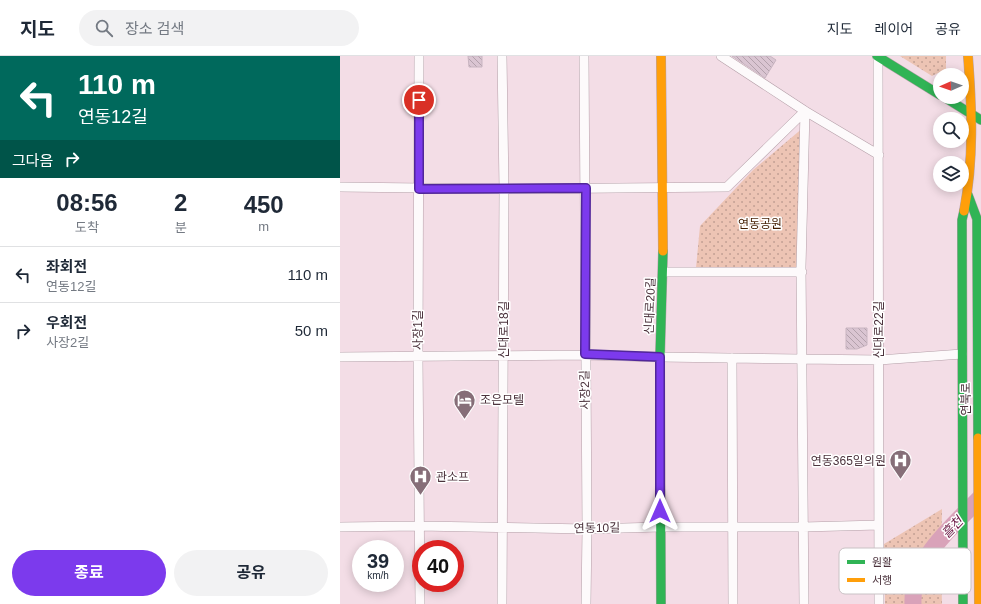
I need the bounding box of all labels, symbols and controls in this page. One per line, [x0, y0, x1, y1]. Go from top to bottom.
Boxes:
search box [79, 10, 359, 46]
icon: search [93, 17, 115, 39]
text: 지도 [20, 19, 55, 40]
text: 장소 검색 [125, 20, 184, 37]
text: 지도 [827, 21, 853, 37]
text: 레이어 [875, 21, 913, 37]
text: 공유 [935, 21, 961, 37]
north arrow [933, 68, 969, 104]
map controls [933, 68, 969, 192]
text: 110 m [78, 69, 156, 100]
icon: left [12, 72, 64, 124]
pin [402, 83, 436, 117]
icon: arrive [408, 89, 430, 111]
text: 연동12길 [78, 107, 148, 127]
button: search [933, 112, 969, 148]
icon: right [61, 148, 83, 170]
text: 그다음 [12, 152, 53, 169]
button: layers [933, 156, 969, 192]
text: 08:56 [56, 189, 118, 216]
text: 2 [174, 189, 187, 216]
text: 450 [244, 191, 284, 218]
park label: 연동공원 [738, 217, 782, 231]
text: m [258, 219, 269, 234]
text: 도착 [75, 220, 99, 235]
text: 분 [175, 220, 187, 235]
text: 좌회전 [46, 258, 87, 275]
icon: left [12, 264, 34, 286]
text: 110 m [287, 266, 328, 283]
street label: 신대로20길 [642, 277, 658, 335]
text: 연동12길 [46, 279, 96, 294]
street label: 신대로18길 [497, 301, 511, 359]
street label: 신대로22길 [872, 301, 886, 359]
street label: 사장1길 [411, 310, 425, 350]
text: 우회전 [46, 314, 87, 331]
icon: right [12, 320, 34, 342]
text: 50 m [295, 322, 328, 339]
text: 사장2길 [46, 335, 89, 350]
street label: 사장2길 [578, 370, 592, 410]
street label: 연북로 [959, 382, 973, 416]
hotel icon: 조은모텔 [451, 387, 477, 420]
place label: 조은모텔 [480, 393, 524, 407]
hospital icon: 연동365일의원 [888, 448, 914, 481]
place label: 연동365일의원 [811, 454, 886, 468]
hospital icon: 관소프 [408, 464, 434, 497]
place label: 관소프 [436, 470, 469, 484]
position arrow [639, 490, 681, 532]
water label: 흘천 [939, 513, 967, 541]
street label: 연동10길 [574, 521, 620, 535]
speed limit sign: 40 [412, 540, 464, 592]
legend [839, 548, 971, 594]
button: 종료 [12, 550, 166, 596]
button: 공유 [174, 550, 328, 596]
text: 39 [367, 550, 389, 572]
text: 원활 [872, 556, 892, 568]
text: km/h [367, 570, 389, 581]
text: 서행 [872, 574, 892, 586]

